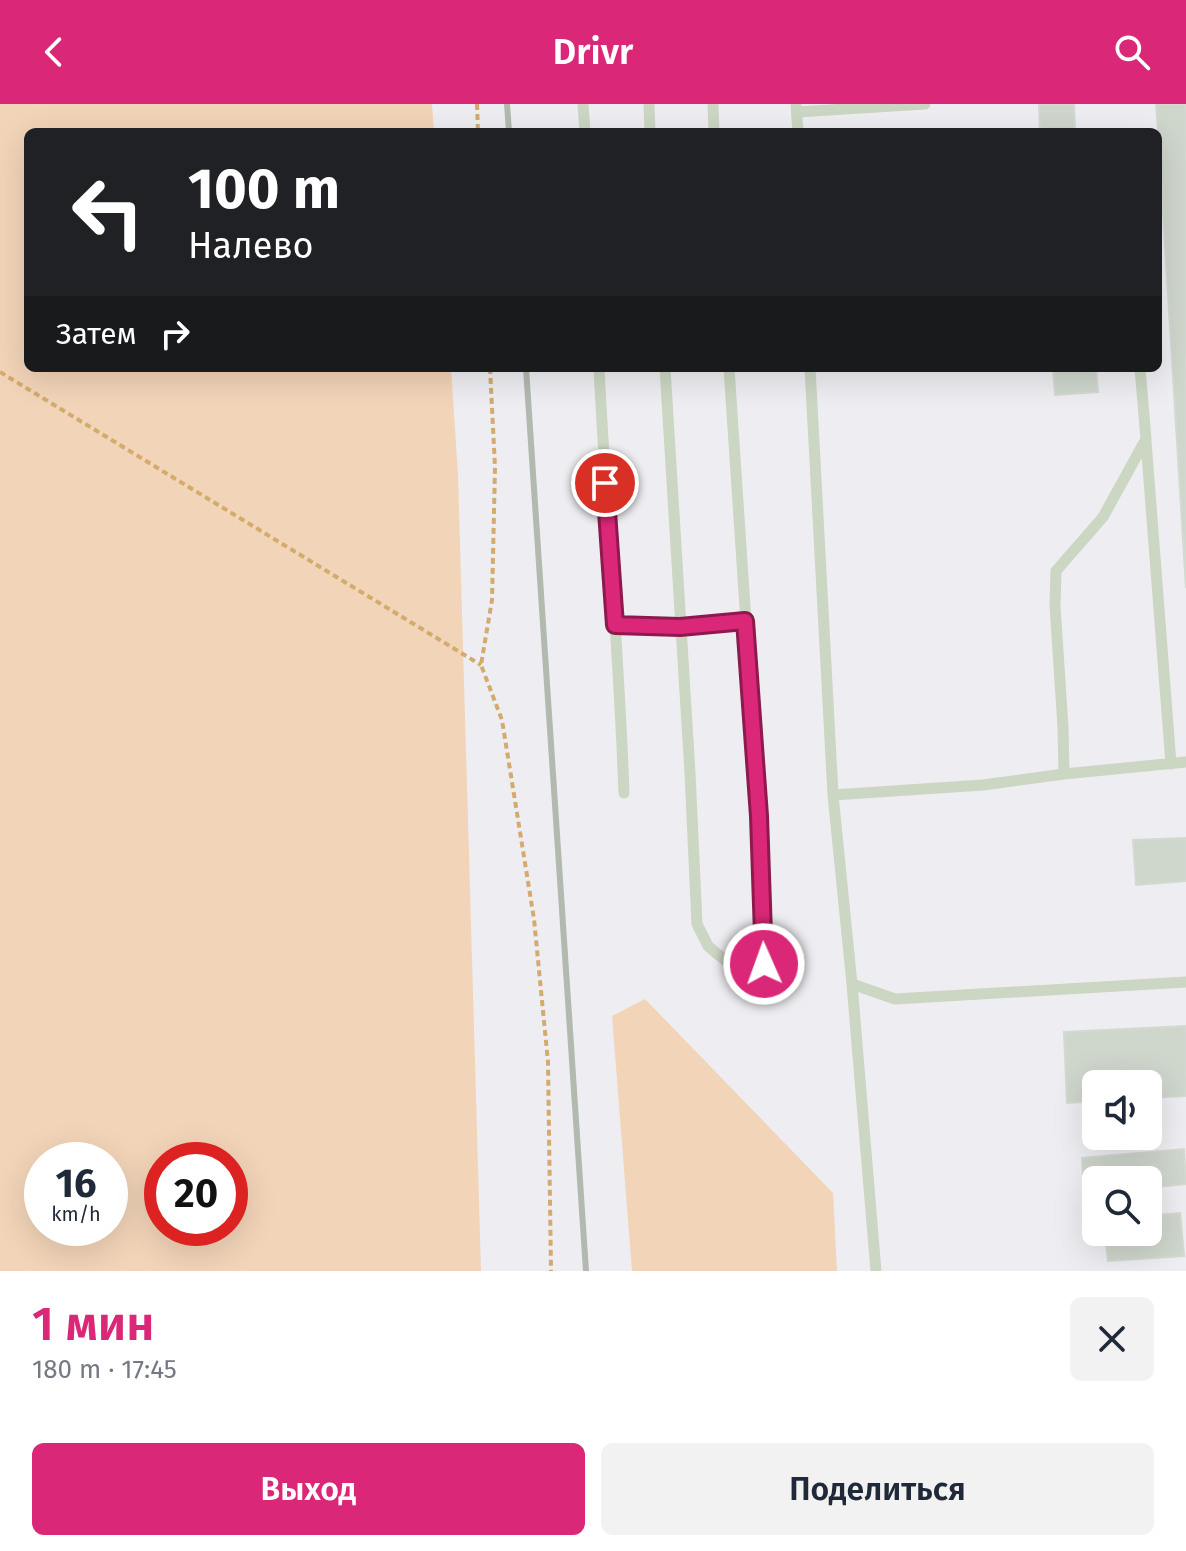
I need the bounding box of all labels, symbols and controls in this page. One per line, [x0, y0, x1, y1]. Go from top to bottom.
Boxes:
icon: back [32, 30, 76, 74]
text: Drivr [553, 30, 633, 74]
icon: search [1110, 30, 1154, 74]
text: 100 m [188, 156, 340, 223]
icon: left [56, 160, 160, 264]
text: Налево [188, 224, 314, 268]
icon: right [153, 312, 197, 356]
text: Затем [56, 316, 137, 352]
pin [571, 449, 639, 517]
icon: arrive [583, 461, 627, 505]
position arrow [722, 922, 806, 1006]
map controls [1082, 1070, 1162, 1246]
button: sound [1082, 1070, 1162, 1150]
speed limit sign: 20 [144, 1142, 248, 1246]
text: 16 [55, 1160, 97, 1208]
button: search [1082, 1166, 1162, 1246]
text: km/h [51, 1202, 101, 1226]
text: 1 мин [32, 1295, 155, 1353]
button: close [1070, 1297, 1154, 1381]
text: 180 m · 17:45 [32, 1354, 177, 1385]
button: Выход [32, 1443, 585, 1535]
button: Поделиться [601, 1443, 1154, 1535]

